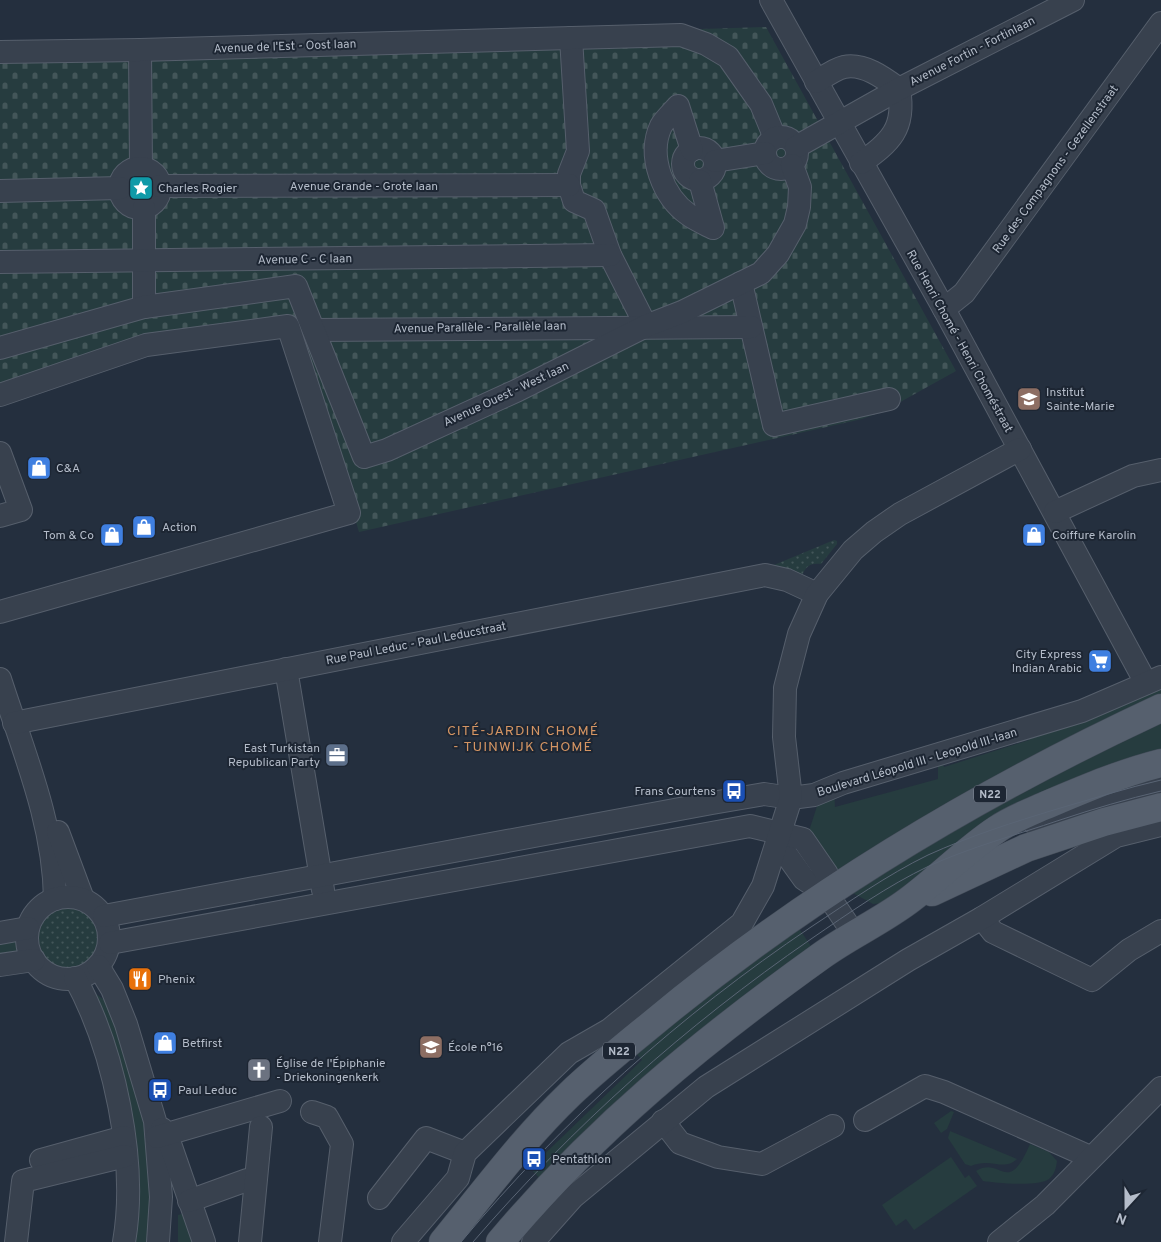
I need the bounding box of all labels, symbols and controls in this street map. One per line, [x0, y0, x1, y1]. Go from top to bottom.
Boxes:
street label: Avenue Fortin - Fortinlaan [907, 13, 1038, 91]
street label: Avenue de l'Est - Oost laan [213, 37, 357, 57]
street label: Rue des Compagnons - Gezellenstraat [989, 82, 1122, 257]
place icon: Charles Rogier [128, 175, 154, 201]
street label: Avenue Grande - Grote laan [290, 179, 438, 195]
place label: Charles Rogier [158, 181, 238, 197]
street label: Rue Henri Chomé - Henri Choméstraat [902, 247, 1016, 436]
street label: Avenue C - C laan [258, 251, 352, 269]
street label: Avenue Parallèle - Parallèle laan [394, 318, 566, 338]
street label: Avenue Ouest - West laan [441, 359, 572, 431]
place label: Institut Sainte-Marie [1046, 385, 1115, 415]
school or university icon: Institut Sainte-Marie [1016, 386, 1042, 412]
shop icon: C&A [26, 455, 52, 481]
place label: C&A [56, 461, 80, 477]
shop icon: Action [131, 514, 157, 540]
place label: Action [162, 520, 197, 536]
shop icon: Tom & Co [99, 522, 125, 548]
shop icon: Coiffure Karolin [1021, 522, 1047, 548]
place label: Tom & Co [43, 528, 94, 544]
place label: Coiffure Karolin [1052, 528, 1136, 544]
street label: Rue Paul Leduc - Paul Leducstraat [325, 619, 508, 669]
place label: City Express Indian Arabic [1012, 647, 1082, 677]
supermarket icon: City Express Indian Arabic [1087, 648, 1113, 674]
district label: CITÉ-JARDIN CHOMÉ - TUINWIJK CHOMÉ [447, 722, 599, 756]
street label: Boulevard Léopold III - Leopold III-laan [815, 725, 1019, 801]
place label: East Turkistan Republican Party [228, 741, 320, 771]
office icon: East Turkistan Republican Party [324, 742, 350, 768]
bus stop icon: Frans Courtens [721, 778, 747, 804]
place label: Frans Courtens [634, 784, 716, 800]
road number: N22 [974, 786, 1006, 802]
restaurant icon: Phenix [127, 966, 153, 992]
place label: Phenix [158, 972, 195, 988]
shop icon: Betfirst [152, 1030, 178, 1056]
school or university icon: École n°16 [418, 1034, 444, 1060]
place label: Betfirst [182, 1036, 222, 1052]
place label: École n°16 [448, 1040, 503, 1056]
road number: N22 [603, 1042, 635, 1060]
place label: Église de l'Épiphanie - Driekoningenkerk [276, 1056, 386, 1086]
church icon: Église de l'Épiphanie - Driekoningenkerk [246, 1057, 272, 1083]
bus stop icon: Paul Leduc [147, 1077, 173, 1103]
place label: Paul Leduc [178, 1083, 237, 1099]
bus stop icon: Pentathlon [521, 1146, 547, 1172]
place label: Pentathlon [552, 1152, 611, 1168]
north arrow [1101, 1182, 1151, 1232]
text: N [1114, 1208, 1130, 1227]

